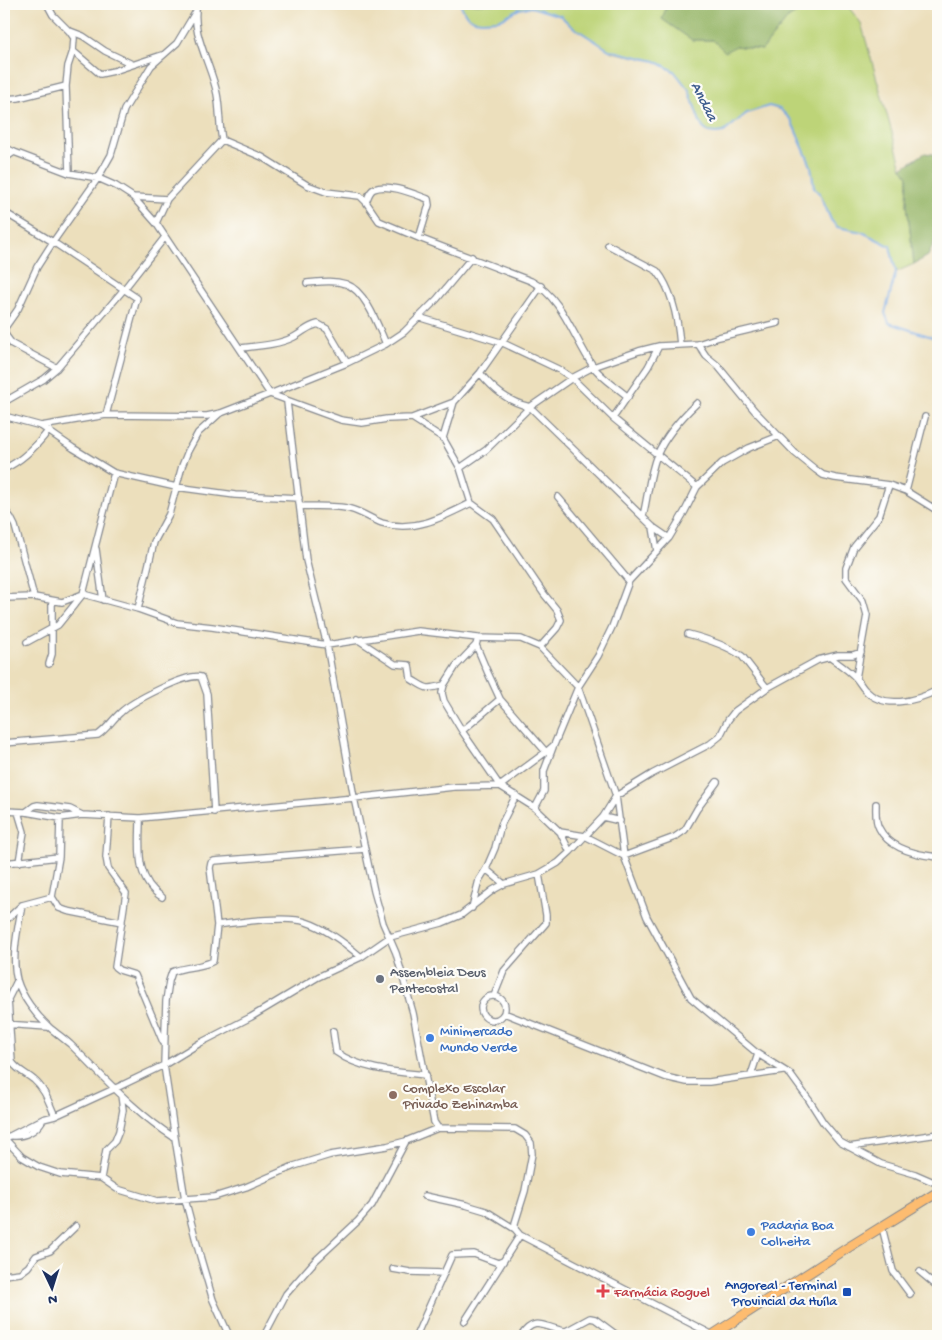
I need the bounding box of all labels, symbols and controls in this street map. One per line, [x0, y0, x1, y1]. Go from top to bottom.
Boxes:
water label: Andaa [686, 79, 721, 126]
place label: Assembleia Deus Pentecostal [389, 965, 486, 998]
marker: Assembleia Deus Pentecostal [374, 973, 386, 985]
place label: Minimercado Mundo Verde [440, 1024, 518, 1057]
marker: Minimercado Mundo Verde [424, 1032, 436, 1044]
place label: Complexo Escolar Privado Zehinamba [402, 1081, 519, 1114]
marker: Complexo Escolar Privado Zehinamba [387, 1089, 399, 1101]
place label: Padaria Boa Colheita [760, 1218, 835, 1251]
marker: Padaria Boa Colheita [745, 1226, 757, 1238]
north arrow [28, 1262, 78, 1312]
place label: Angoreal - Terminal Provincial da Huíla [725, 1278, 838, 1311]
marker: Farmácia Roguel [596, 1284, 610, 1298]
place label: Farmácia Roguel [613, 1285, 710, 1302]
marker: Angoreal - Terminal Provincial da Huíla [841, 1286, 853, 1298]
text: N [48, 1290, 58, 1307]

